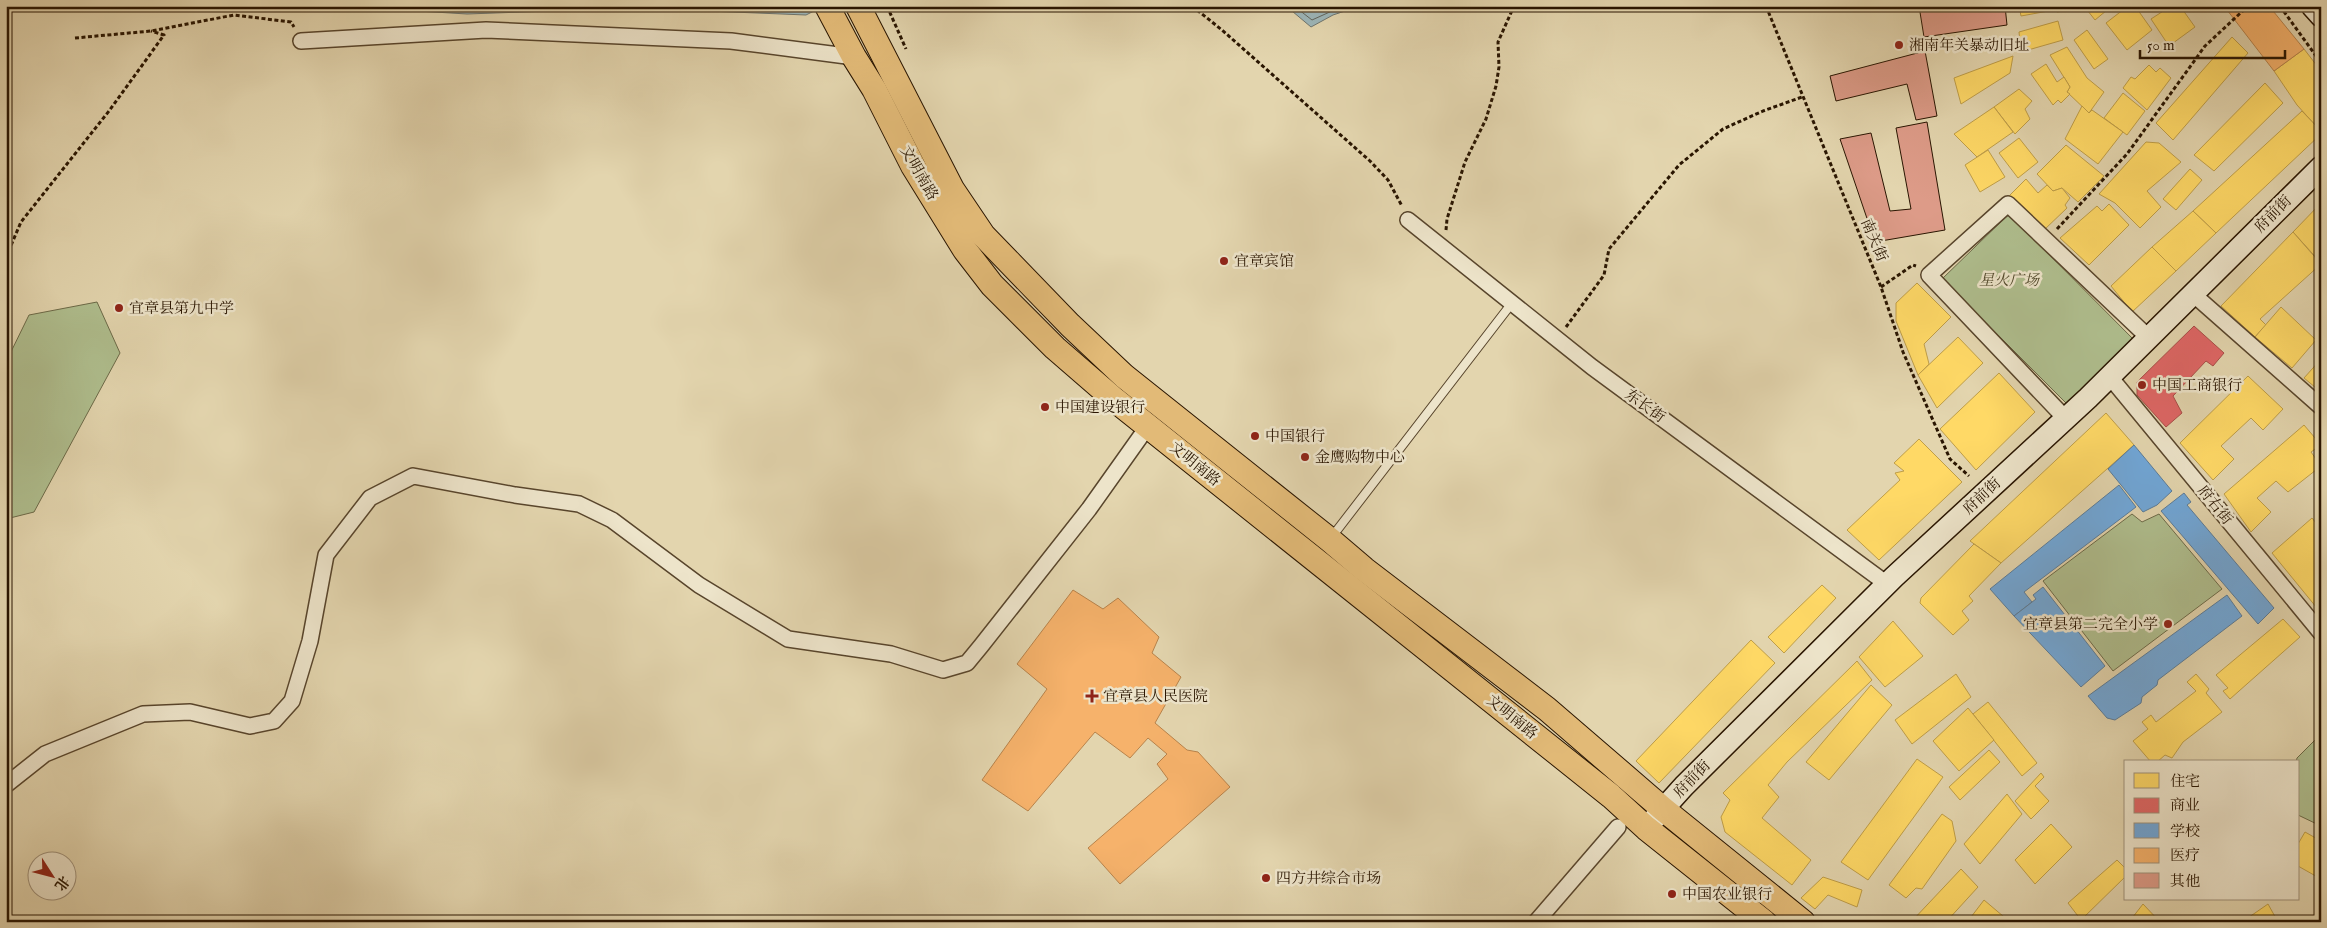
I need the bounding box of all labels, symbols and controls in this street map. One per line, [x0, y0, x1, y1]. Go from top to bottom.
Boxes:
scale bar [2140, 28, 2284, 60]
place label: 湘南年关暴动旧址 [1909, 36, 2029, 55]
text: 50 m [2147, 36, 2175, 55]
marker: 湘南年关暴动旧址 [1893, 39, 1905, 51]
street label: 文明南路 [896, 142, 942, 204]
street label: 府前街 [2250, 191, 2296, 237]
street label: 南关街 [1856, 216, 1892, 264]
place label: 宜章宾馆 [1234, 252, 1294, 271]
marker: 宜章宾馆 [1218, 255, 1230, 267]
park label: 星火广场 [1979, 271, 2041, 290]
place label: 宜章县第九中学 [129, 299, 234, 318]
marker: 宜章县第九中学 [113, 302, 125, 314]
place label: 中国工商银行 [2152, 376, 2242, 395]
marker: 中国工商银行 [2136, 379, 2148, 391]
street label: 东长街 [1621, 385, 1669, 427]
place label: 中国建设银行 [1055, 398, 1145, 417]
marker: 中国建设银行 [1039, 401, 1051, 413]
place label: 中国银行 [1265, 427, 1325, 446]
marker: 中国银行 [1249, 430, 1261, 442]
street label: 文明南路 [1166, 438, 1224, 490]
place label: 金鹰购物中心 [1315, 448, 1405, 467]
marker: 金鹰购物中心 [1299, 451, 1311, 463]
street label: 府前街 [1959, 474, 2005, 518]
street label: 府右街 [2193, 482, 2237, 528]
place label: 宜章县第二完全小学 [2023, 615, 2158, 634]
marker: 宜章县第二完全小学 [2162, 618, 2174, 630]
place label: 宜章县人民医院 [1103, 687, 1208, 706]
marker: 宜章县人民医院 [1085, 689, 1099, 703]
street label: 文明南路 [1483, 691, 1541, 743]
street label: 府前街 [1670, 756, 1714, 802]
legend [2124, 760, 2300, 900]
text: 住宅 [2170, 772, 2200, 791]
text: 商业 [2170, 796, 2200, 815]
text: 学校 [2170, 822, 2200, 841]
text: 医疗 [2170, 846, 2200, 865]
north arrow [28, 850, 78, 900]
place label: 四方井综合市场 [1276, 869, 1381, 888]
text: 北 [50, 872, 73, 894]
marker: 四方井综合市场 [1260, 872, 1272, 884]
text: 其他 [2170, 872, 2200, 891]
place label: 中国农业银行 [1682, 885, 1772, 904]
marker: 中国农业银行 [1666, 888, 1678, 900]

